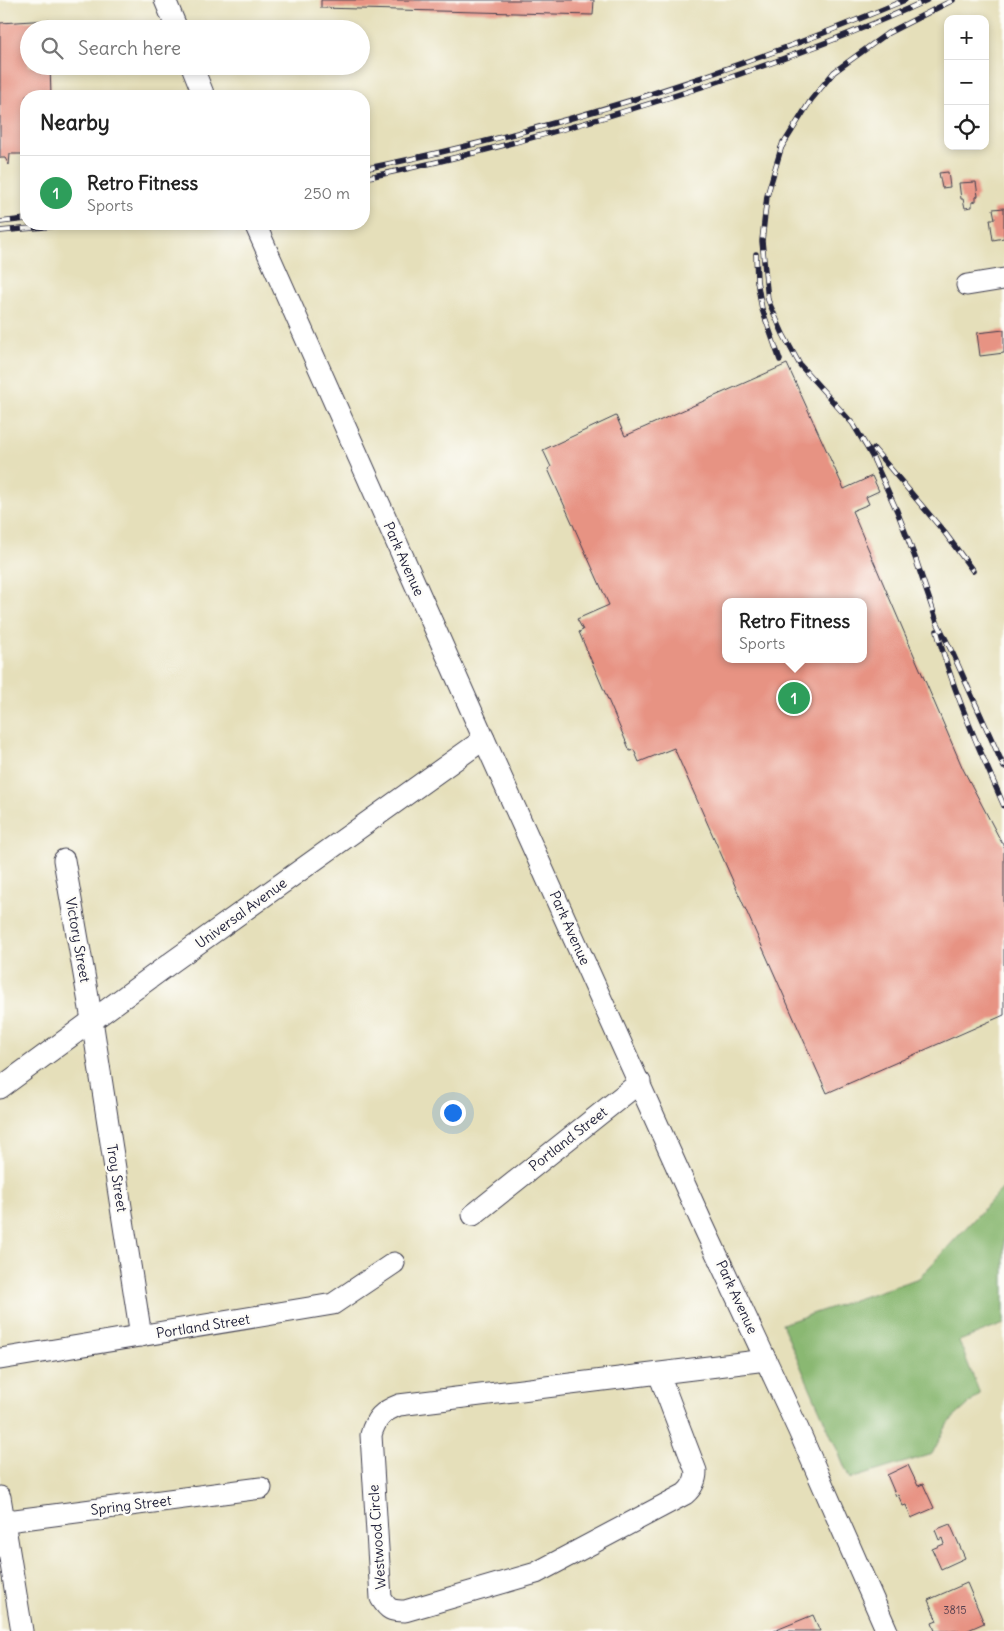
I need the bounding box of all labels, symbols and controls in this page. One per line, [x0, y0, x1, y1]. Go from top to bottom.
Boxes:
map controls [944, 15, 989, 150]
button: + [944, 15, 989, 60]
search box [20, 20, 370, 75]
icon: search [38, 34, 66, 62]
text: Search here [78, 36, 181, 60]
button: − [944, 60, 989, 105]
button: locate [944, 105, 989, 150]
text: Nearby [40, 109, 110, 136]
text: Retro Fitness [87, 171, 198, 195]
text: 1 [53, 183, 59, 203]
text: 250 m [304, 183, 350, 203]
text: Sports [87, 195, 133, 215]
street label: Park Avenue [380, 519, 428, 599]
popup [722, 598, 867, 663]
text: Retro Fitness [739, 609, 850, 633]
text: Sports [739, 633, 785, 653]
pin: 1 [778, 679, 810, 717]
street label: Universal Avenue [192, 874, 290, 952]
street label: Park Avenue [546, 888, 594, 968]
street label: Victory Street [62, 896, 94, 984]
your location [440, 1100, 466, 1126]
street label: Portland Street [525, 1103, 611, 1175]
street label: Troy Street [103, 1143, 131, 1213]
street label: Park Avenue [712, 1257, 762, 1337]
street label: Portland Street [155, 1310, 251, 1342]
street label: Westwood Circle [364, 1484, 390, 1590]
street label: Spring Street [90, 1491, 173, 1519]
house number: 3815 [943, 1603, 967, 1617]

